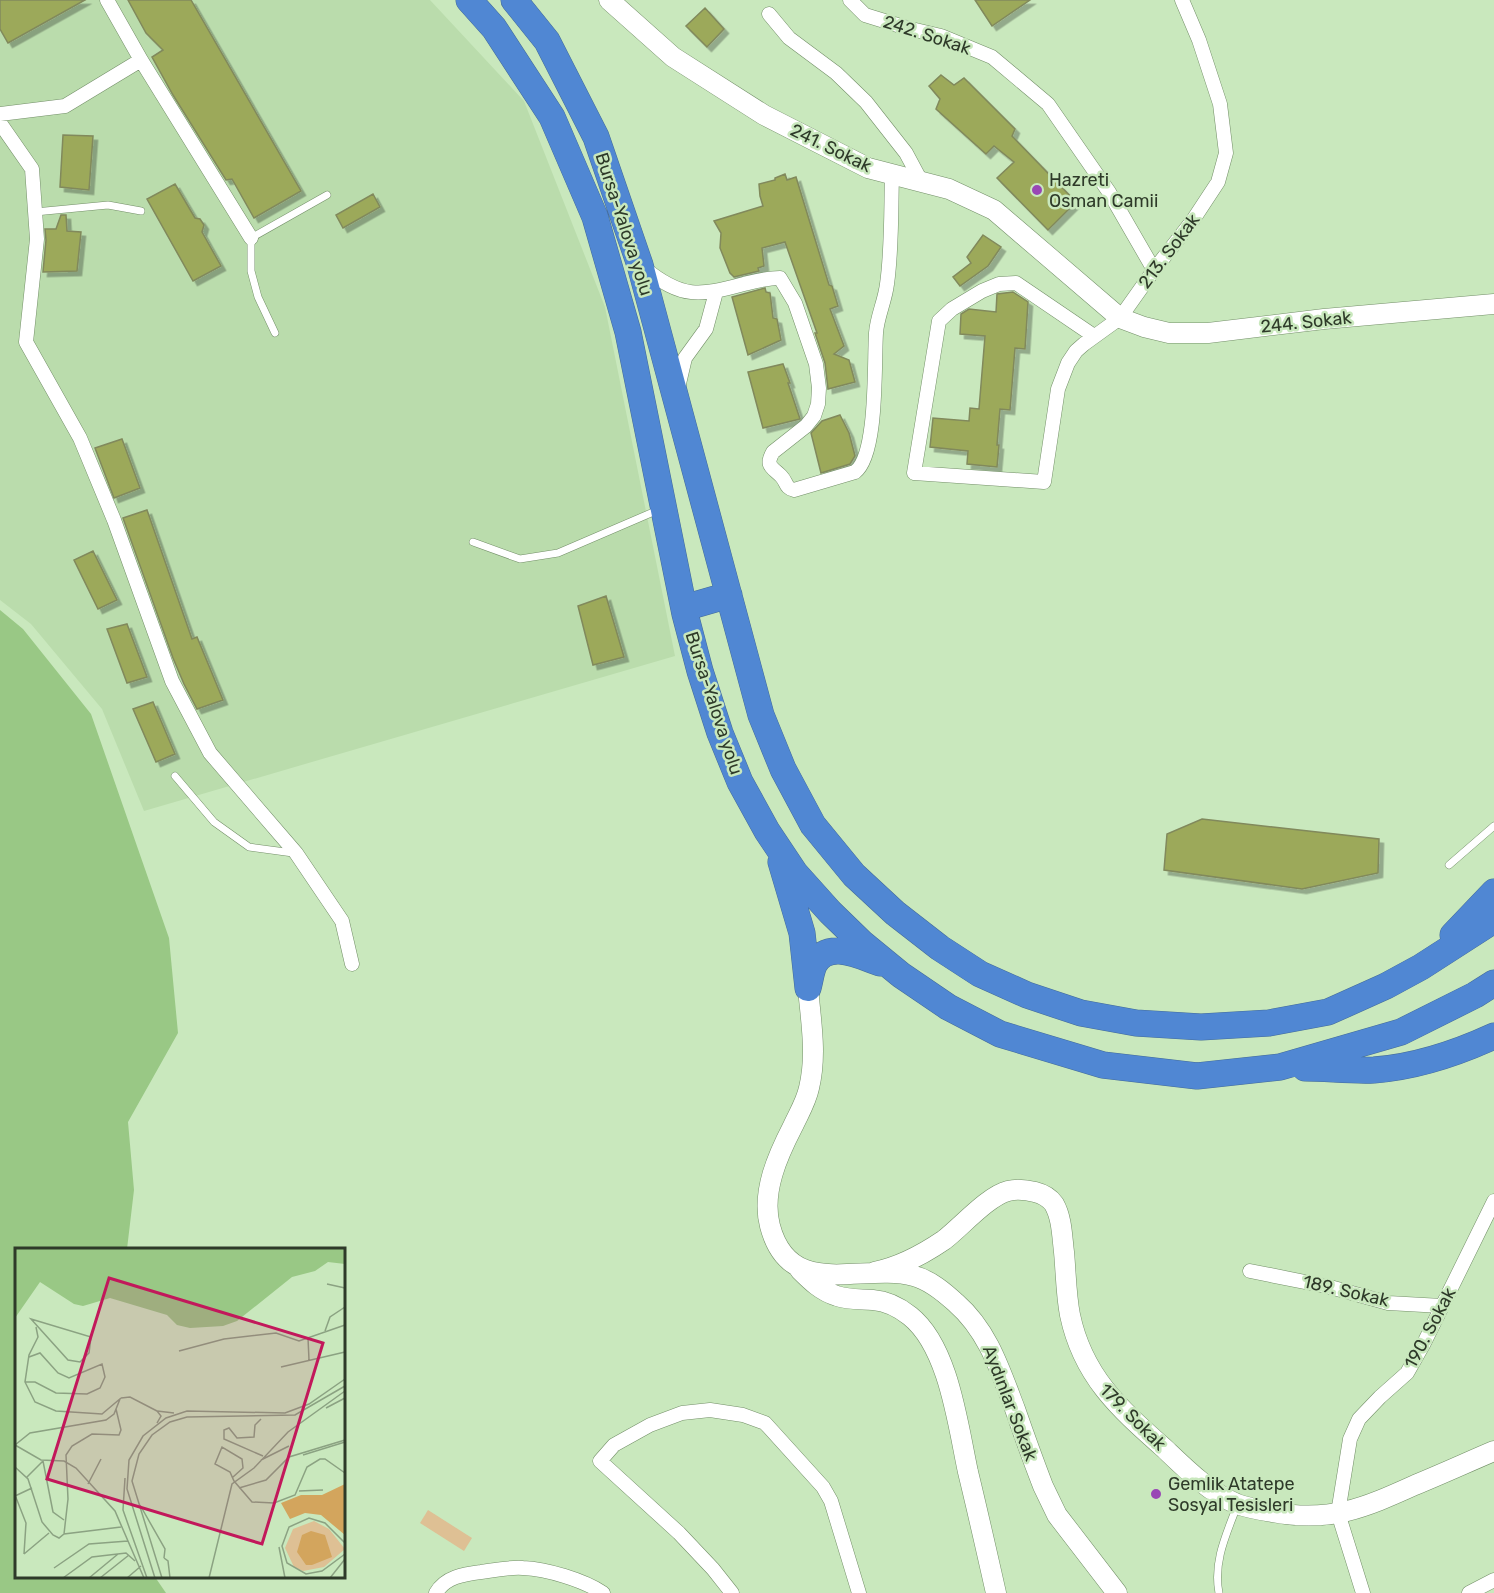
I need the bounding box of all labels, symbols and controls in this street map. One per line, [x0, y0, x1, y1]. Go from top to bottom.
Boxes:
street label: 242. Sokak [880, 10, 974, 60]
street label: 241. Sokak [787, 119, 876, 177]
street label: Bursa-Yalova yolu [591, 150, 657, 298]
place label: Hazreti Osman Camii [1049, 169, 1158, 212]
marker: Hazreti Osman Camii [1030, 183, 1044, 197]
street label: 213. Sokak [1134, 209, 1205, 293]
street label: 244. Sokak [1259, 306, 1353, 338]
street label: Bursa-Yalova yolu [681, 629, 747, 777]
inset map [15, 1248, 345, 1578]
street label: 189. Sokak [1301, 1270, 1392, 1312]
street label: 190. Sokak [1400, 1283, 1461, 1372]
street label: Aydınlar Sokak [978, 1342, 1042, 1465]
street label: 179. Sokak [1095, 1379, 1171, 1455]
place label: Gemlik Atatepe Sosyal Tesisleri [1168, 1473, 1295, 1516]
marker: Gemlik Atatepe Sosyal Tesisleri [1149, 1487, 1163, 1501]

